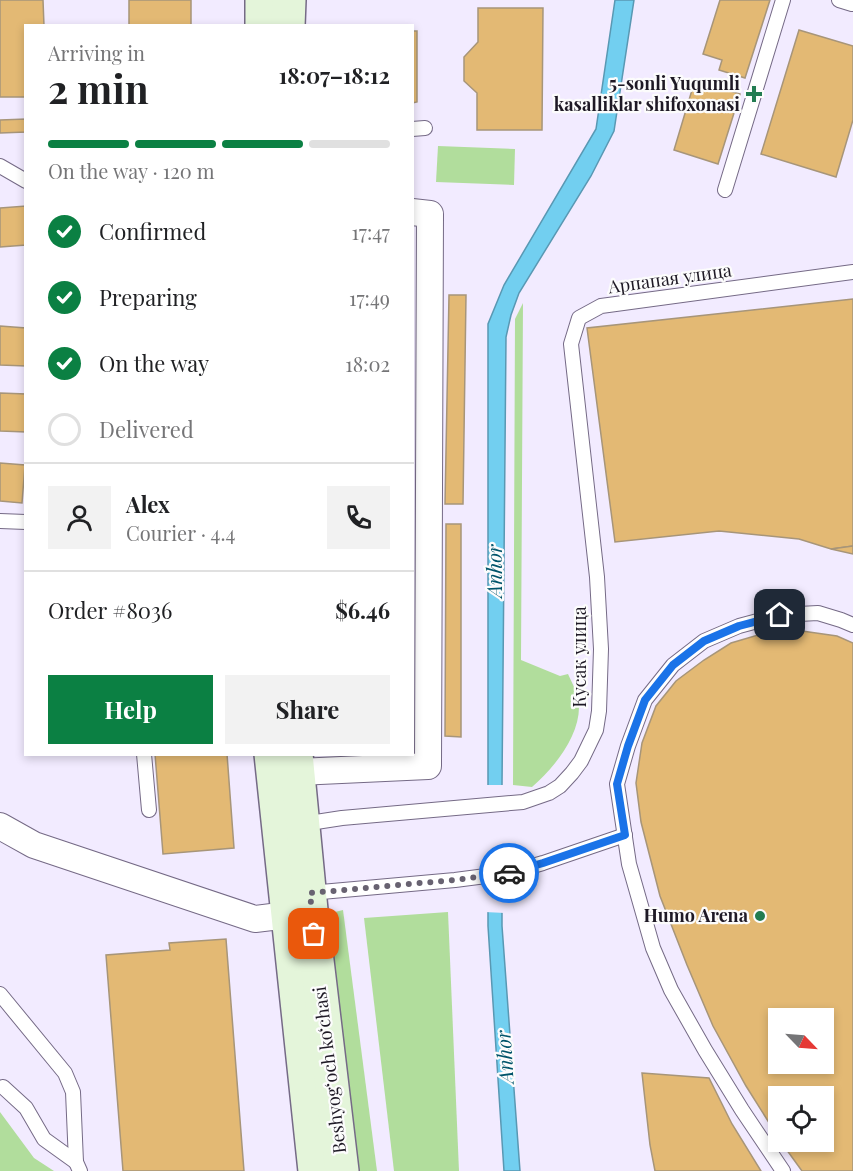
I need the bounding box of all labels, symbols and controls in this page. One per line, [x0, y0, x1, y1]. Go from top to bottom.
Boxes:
text: Arriving in [48, 39, 145, 66]
text: 18:07–18:12 [279, 60, 390, 90]
text: 2 min [48, 62, 149, 114]
place label: 5-sonli Yuqumli kasalliklar shifoxonasi [554, 71, 740, 116]
marker: 5-sonli Yuqumli kasalliklar shifoxonasi [745, 85, 763, 103]
text: On the way · 120 m [48, 157, 215, 184]
icon: check [48, 215, 81, 248]
text: Confirmed [99, 216, 206, 246]
text: 17:47 [351, 218, 390, 245]
street label: Арпапая улица [606, 257, 733, 299]
icon: check [48, 281, 81, 314]
text: Preparing [99, 282, 197, 312]
text: 17:49 [349, 284, 390, 311]
icon: check [48, 347, 81, 380]
text: On the way [99, 348, 209, 378]
text: 18:02 [345, 350, 390, 377]
text: Delivered [99, 414, 194, 444]
button: person [48, 486, 111, 549]
button: phone [327, 486, 390, 549]
text: Alex [126, 489, 170, 519]
text: Courier · 4.4 [126, 519, 235, 546]
water label: Anhor [480, 543, 507, 600]
pin [754, 589, 805, 640]
text: Order #8036 [48, 595, 172, 625]
text: $6.46 [335, 595, 390, 625]
icon: home [763, 598, 796, 631]
street label: Кусак улица [567, 606, 591, 708]
button: Help [48, 675, 213, 744]
button: Share [225, 675, 390, 744]
courier [479, 843, 539, 903]
icon: car [493, 857, 526, 890]
place label: Humo Arena [643, 903, 749, 927]
pin [288, 908, 339, 959]
marker: Humo Arena [753, 909, 767, 923]
icon: bag [297, 917, 330, 950]
street label: Beshyogʻoch koʻchasi [307, 985, 351, 1155]
north arrow [768, 1008, 834, 1074]
map controls [768, 1008, 834, 1152]
water label: Anhor [488, 1028, 519, 1087]
button: locate [768, 1086, 834, 1152]

